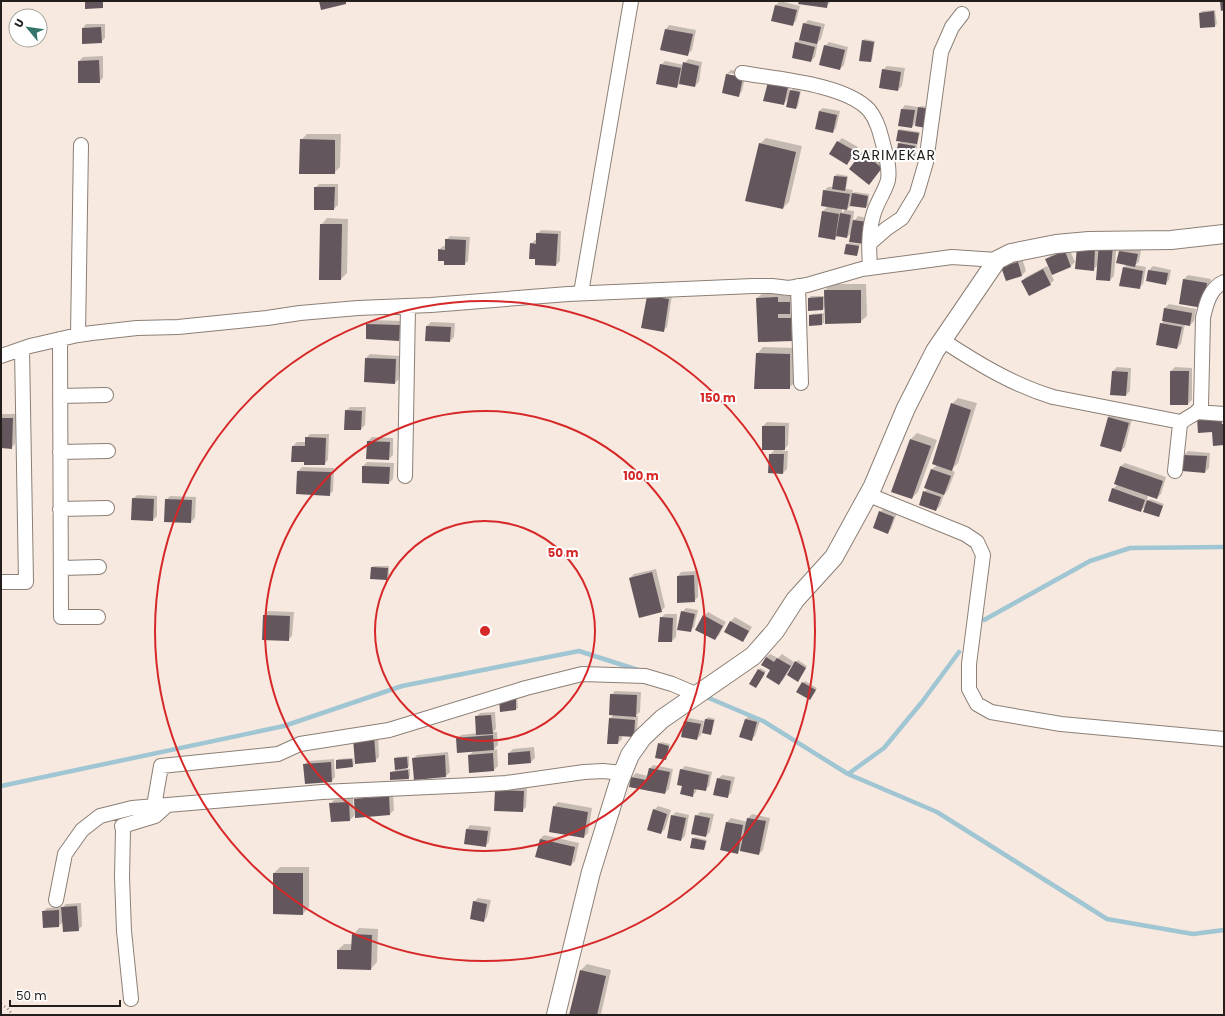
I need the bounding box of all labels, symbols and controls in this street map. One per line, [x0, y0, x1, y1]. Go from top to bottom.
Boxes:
north arrow [8, 8, 48, 48]
text: U [10, 16, 28, 30]
district label: SARIMEKAR [852, 145, 936, 165]
text: 150 m [700, 389, 736, 406]
text: 100 m [623, 467, 659, 484]
text: 50 m [548, 544, 579, 561]
centre of rings [478, 624, 492, 638]
scale bar [10, 982, 120, 1008]
text: 50 m [16, 987, 47, 1004]

